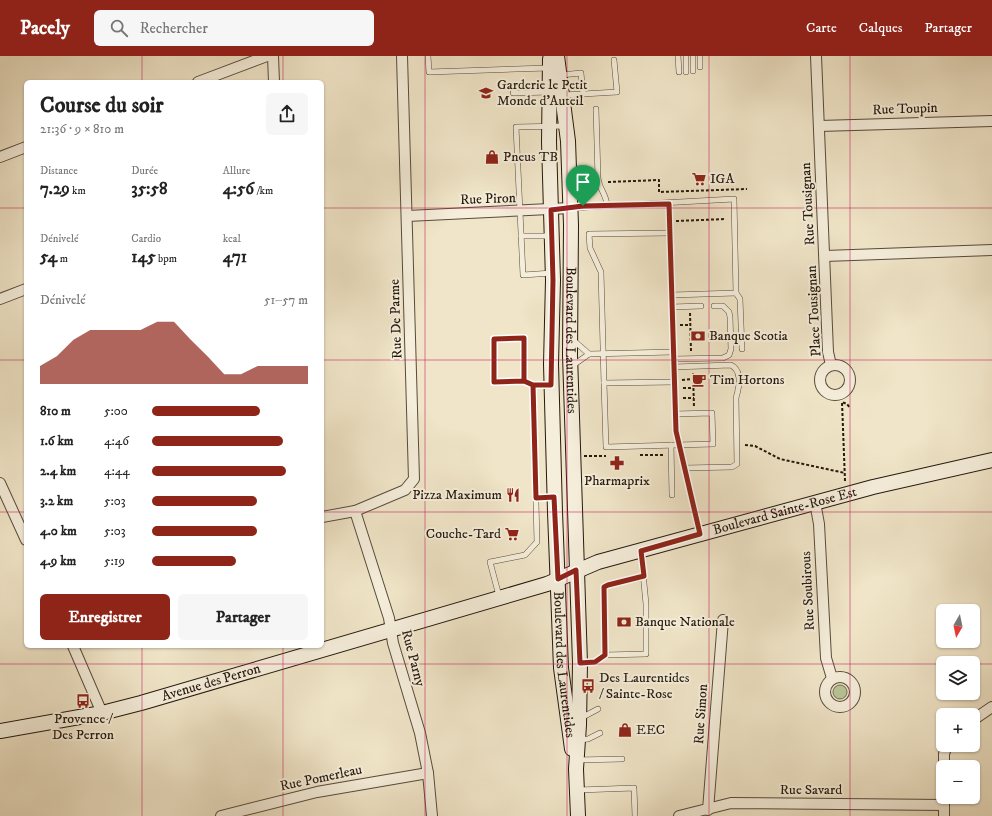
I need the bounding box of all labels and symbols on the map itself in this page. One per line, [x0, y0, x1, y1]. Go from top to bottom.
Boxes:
place label: Garderie le Petit Monde d'Auteil [497, 76, 588, 110]
school or university icon: Garderie le Petit Monde d'Auteil [478, 85, 494, 101]
street label: Rue Toupin [872, 99, 939, 119]
place label: Pneus TB [503, 148, 558, 166]
shop icon: Pneus TB [484, 149, 500, 165]
street label: Rue Tousignan [797, 161, 819, 246]
pin [566, 165, 600, 206]
place label: IGA [710, 170, 735, 188]
supermarket icon: IGA [691, 171, 707, 187]
street label: Rue Piron [460, 189, 517, 209]
street label: Place Tousignan [803, 264, 825, 357]
street label: Boulevard des Laurentides [561, 267, 581, 414]
street label: Rue De Parme [386, 279, 406, 359]
place label: Banque Scotia [709, 327, 788, 345]
bank icon: Banque Scotia [690, 328, 706, 344]
place label: Tim Hortons [710, 371, 785, 389]
cafe icon: Tim Hortons [691, 372, 707, 388]
pharmacy icon: Pharmaprix [609, 455, 625, 471]
place label: Pharmaprix [584, 472, 650, 490]
street label: Boulevard Sainte-Rose Est [711, 483, 859, 539]
place label: Pizza Maximum [412, 486, 502, 504]
restaurant icon: Pizza Maximum [505, 487, 521, 503]
place label: Couche-Tard [426, 525, 501, 543]
supermarket icon: Couche-Tard [504, 526, 520, 542]
street label: Rue Soubirous [797, 551, 819, 631]
street label: Boulevard des Laurentides [549, 591, 579, 739]
north arrow [936, 604, 980, 648]
place label: Banque Nationale [635, 613, 735, 631]
bank icon: Banque Nationale [616, 614, 632, 630]
street label: Rue Parny [397, 628, 429, 689]
street label: Avenue des Perron [160, 659, 263, 705]
place label: Des Laurentides / Sainte-Rose [599, 669, 690, 703]
bus stop icon: Des Laurentides / Sainte-Rose [580, 678, 596, 694]
street label: Rue Simon [690, 683, 712, 745]
bus stop icon: Provence / Des Perron [75, 693, 91, 709]
place label: Provence / Des Perron [52, 710, 115, 744]
place label: EEC [636, 721, 665, 739]
shop icon: EEC [617, 722, 633, 738]
street label: Rue Pomerleau [278, 760, 364, 795]
street label: Rue Savard [780, 781, 842, 799]

